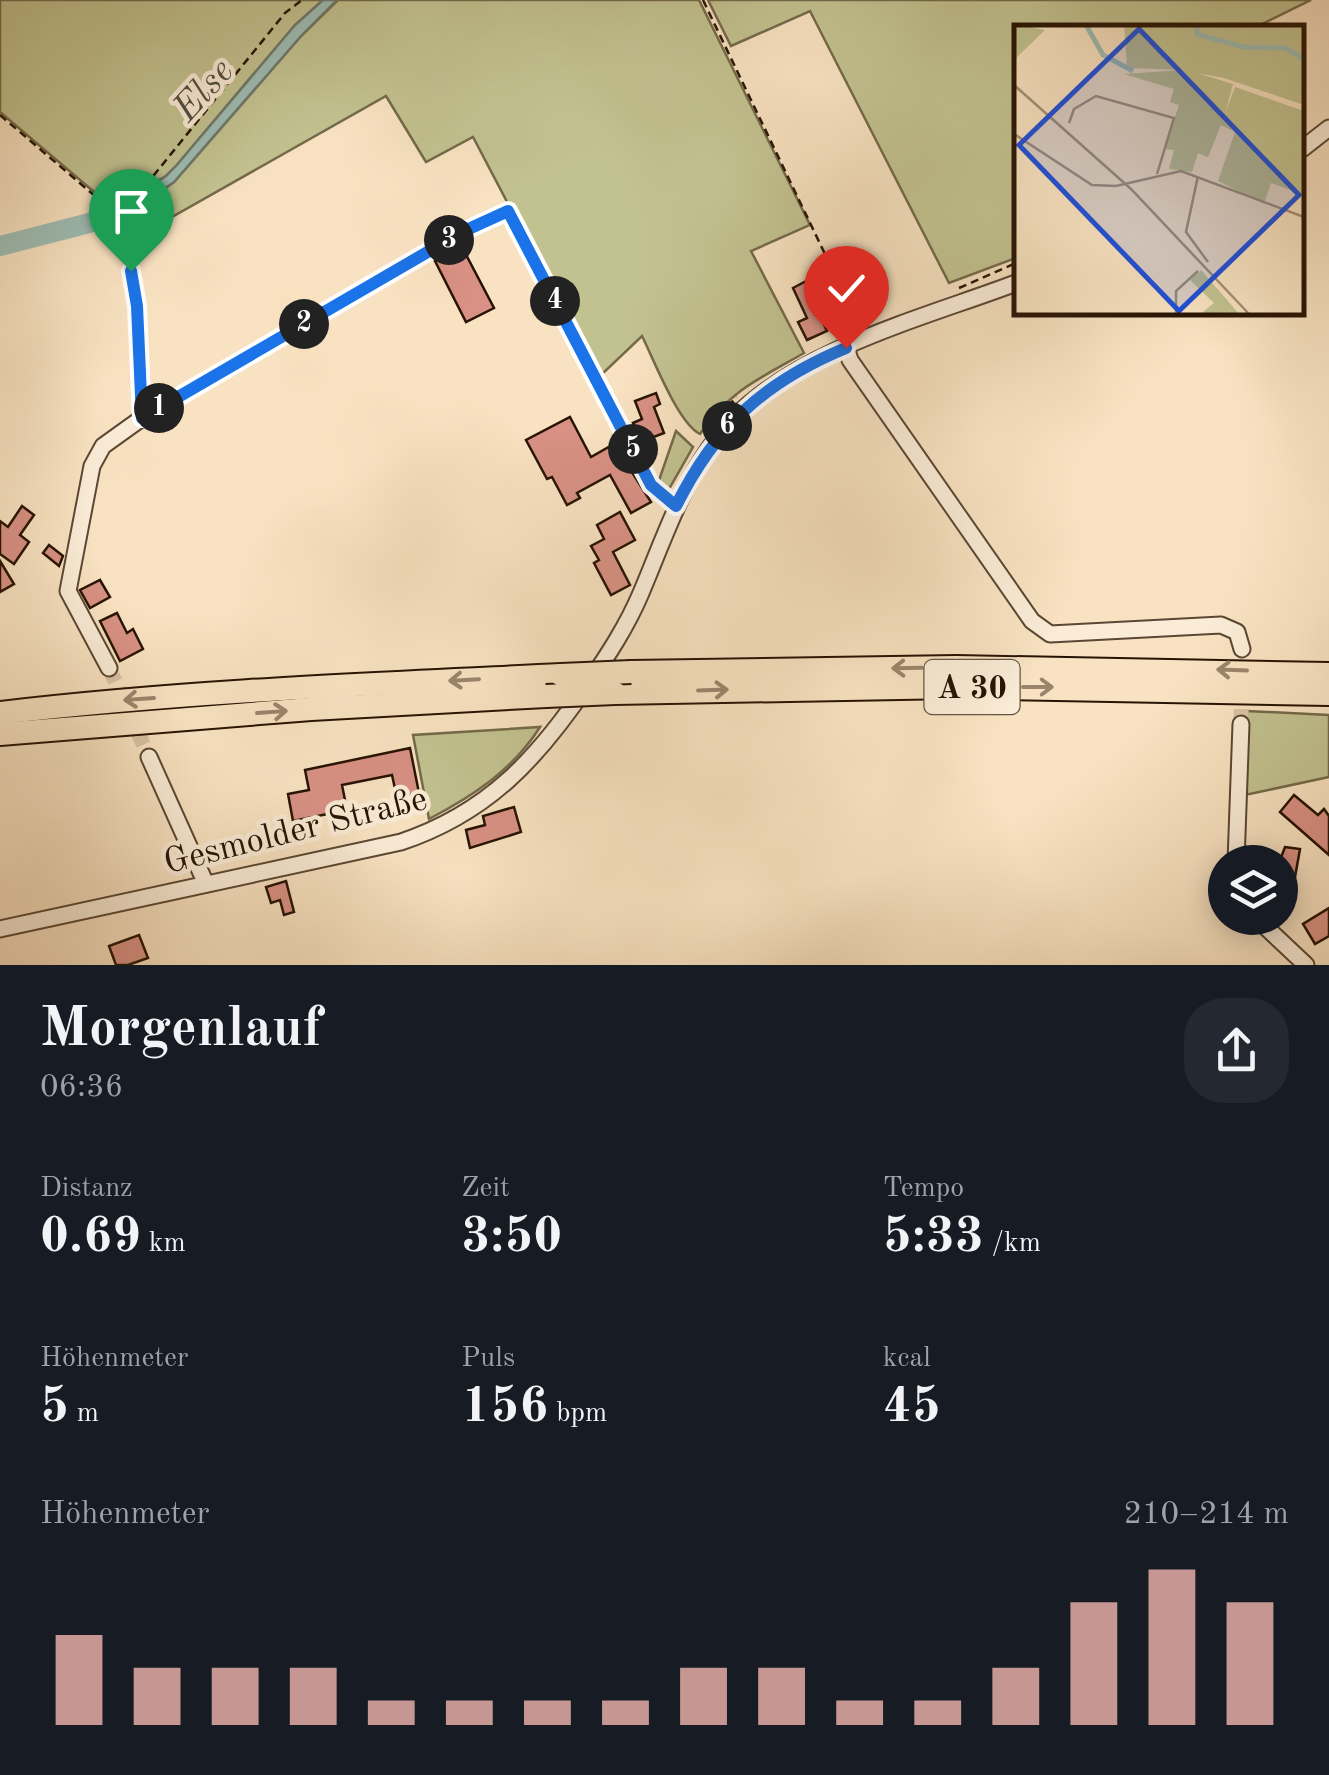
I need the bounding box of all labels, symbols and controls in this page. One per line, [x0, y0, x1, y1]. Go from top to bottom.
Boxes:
inset map [1014, 25, 1304, 315]
water label: Else [166, 53, 241, 130]
pin [89, 169, 174, 272]
icon: arrive [104, 184, 159, 239]
pin: 3 [424, 215, 474, 265]
text: 3 [441, 226, 457, 254]
pin [804, 246, 889, 349]
icon: check [819, 261, 874, 316]
pin: 4 [530, 276, 580, 326]
text: 4 [547, 287, 563, 315]
pin: 2 [279, 299, 329, 349]
text: 2 [296, 310, 312, 338]
pin: 1 [134, 383, 184, 433]
text: 1 [151, 394, 167, 422]
pin: 6 [702, 401, 752, 451]
text: 6 [719, 412, 735, 440]
pin: 5 [608, 424, 658, 474]
text: 5 [625, 435, 641, 463]
one-way arrow [891, 658, 924, 678]
road number: A 30 [924, 660, 1020, 714]
one-way arrow [1216, 661, 1248, 680]
one-way arrow [448, 671, 480, 690]
one-way arrow [1020, 678, 1053, 696]
one-way arrow [696, 681, 728, 700]
one-way arrow [124, 690, 156, 709]
one-way arrow [255, 702, 287, 721]
street label: Gesmolder Straße [161, 782, 431, 881]
map controls [1208, 845, 1298, 935]
button: layers [1208, 845, 1298, 935]
button: share [1184, 998, 1289, 1103]
text: Morgenlauf [40, 1003, 322, 1058]
text: 06:36 [40, 1072, 123, 1104]
text: Distanz [40, 1175, 133, 1203]
text: Zeit [461, 1175, 510, 1203]
text: Tempo [883, 1175, 964, 1203]
text: 0.69 [40, 1213, 141, 1263]
text: 3:50 [461, 1213, 562, 1263]
text: 5:33 [883, 1213, 984, 1263]
text: km [141, 1230, 186, 1258]
text: /km [984, 1230, 1041, 1258]
text: Höhenmeter [40, 1345, 188, 1373]
text: Puls [461, 1345, 515, 1373]
text: kcal [883, 1345, 931, 1373]
text: 5 [40, 1383, 69, 1433]
text: 156 [461, 1383, 548, 1433]
text: 45 [883, 1383, 941, 1433]
text: m [69, 1400, 99, 1428]
text: bpm [548, 1400, 607, 1428]
text: Höhenmeter [40, 1499, 210, 1531]
text: 210–214 m [1123, 1499, 1289, 1531]

